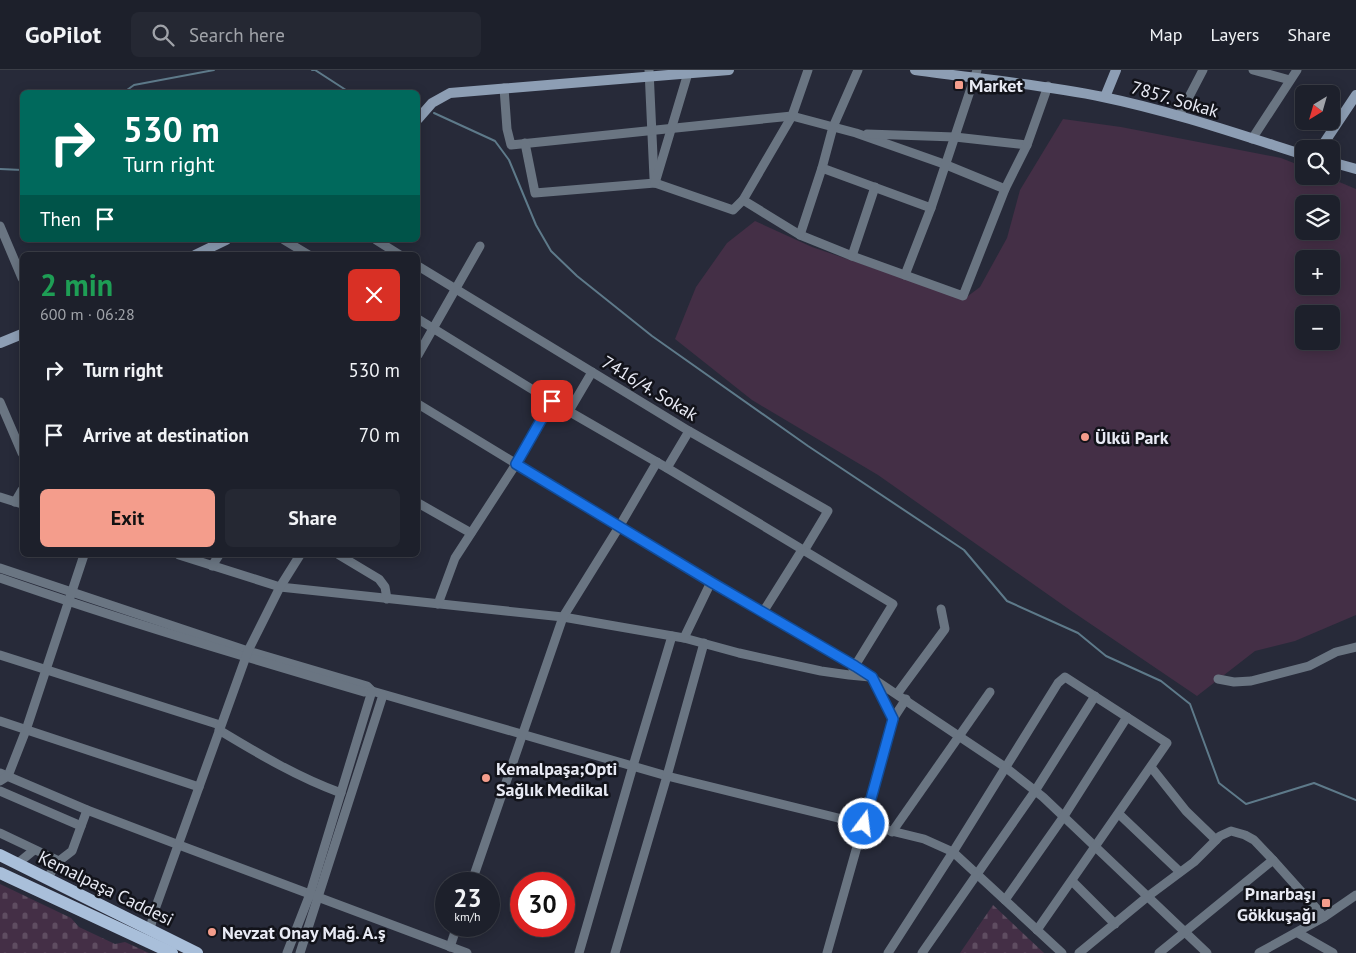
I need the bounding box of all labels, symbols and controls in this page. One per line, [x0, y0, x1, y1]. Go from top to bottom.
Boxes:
search box [131, 12, 481, 57]
text: GoPilot [25, 19, 101, 50]
icon: search [149, 21, 177, 49]
text: Search here [189, 23, 285, 47]
text: Map [1150, 23, 1182, 46]
text: Layers [1210, 23, 1259, 46]
text: Share [1287, 23, 1331, 46]
place label: Market [969, 74, 1023, 97]
street label: 7857. Sokak [1129, 76, 1222, 123]
marker: Market [953, 79, 965, 91]
north arrow [1295, 85, 1340, 130]
map controls [1295, 85, 1340, 350]
text: 530 m [123, 106, 220, 152]
icon: right [40, 110, 105, 175]
button: search [1295, 140, 1340, 185]
text: Turn right [123, 150, 215, 178]
button: layers [1295, 195, 1340, 240]
icon: arrive [91, 205, 119, 233]
text: Then [40, 207, 81, 231]
button: + [1295, 250, 1340, 295]
text: 2 min [40, 265, 113, 304]
button: close [348, 269, 400, 321]
text: 600 m · 06:28 [40, 304, 135, 324]
button: − [1295, 305, 1340, 350]
street label: 7416/4. Sokak [598, 350, 703, 426]
icon: right [40, 356, 68, 384]
text: Turn right [83, 358, 163, 382]
text: 530 m [348, 358, 400, 382]
pin [531, 380, 573, 422]
icon: arrive [538, 387, 566, 415]
icon: arrive [40, 421, 68, 449]
text: Arrive at destination [83, 423, 249, 447]
text: 70 m [359, 423, 400, 447]
place label: Ülkü Park [1095, 426, 1169, 449]
marker: Ülkü Park [1079, 431, 1091, 443]
button: Exit [40, 489, 215, 547]
button: Share [225, 489, 400, 547]
place label: Kemalpaşa;Opti Sağlık Medikal [496, 757, 617, 801]
marker: Kemalpaşa;Opti Sağlık Medikal [480, 772, 492, 784]
position arrow [837, 797, 889, 849]
street label: Kemalpaşa Caddesi [35, 845, 177, 931]
speed limit sign: 30 [510, 872, 575, 937]
text: 23 [453, 882, 482, 914]
place label: Pınarbaşı Gökkuşağı [1237, 882, 1316, 926]
marker: Pınarbaşı Gökkuşağı [1320, 897, 1332, 909]
text: km/h [454, 909, 481, 924]
place label: Nevzat Onay Mağ. A.ş [222, 921, 386, 944]
marker: Nevzat Onay Mağ. A.ş [206, 926, 218, 938]

